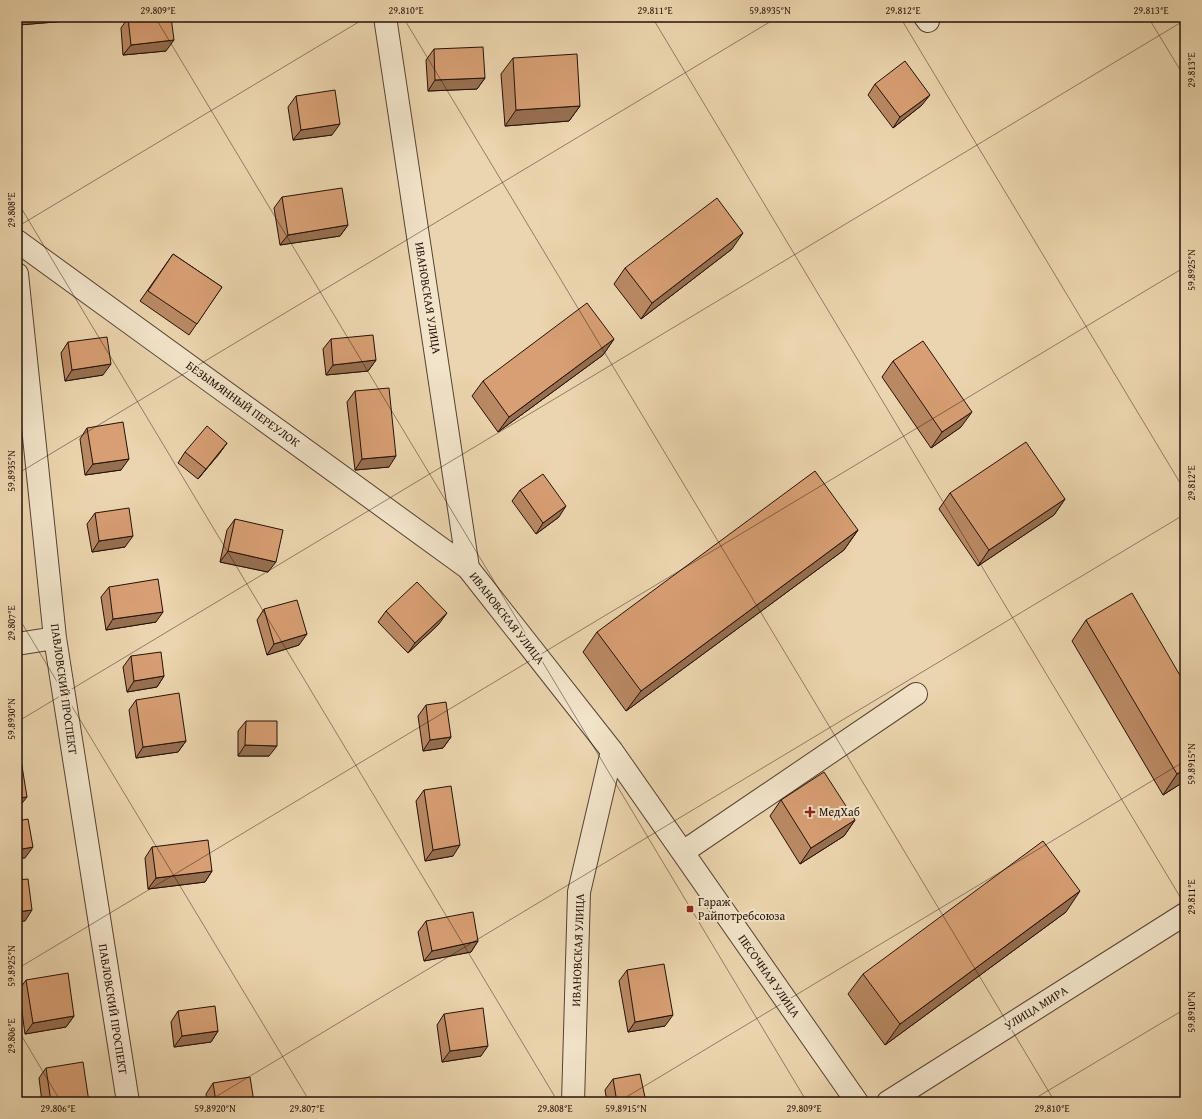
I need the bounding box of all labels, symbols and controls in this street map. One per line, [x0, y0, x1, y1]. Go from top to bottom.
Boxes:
text: 29.809°E [140, 3, 176, 18]
text: 29.810°E [388, 3, 424, 18]
text: 29.811°E [637, 3, 673, 18]
text: 59.8935°N [749, 3, 791, 18]
text: 29.812°E [885, 3, 921, 18]
text: 29.813°E [1133, 3, 1169, 18]
text: 29.813°E [1184, 52, 1199, 88]
text: 29.808°E [4, 192, 19, 228]
street label: ИВАНОВСКАЯ УЛИЦА [411, 241, 446, 356]
text: 59.8925°N [1184, 249, 1199, 291]
street label: БЕЗЫМЯННЫЙ ПЕРЕУЛОК [183, 357, 304, 451]
text: 59.8935°N [4, 450, 19, 492]
text: 29.812°E [1184, 465, 1199, 501]
street label: ИВАНОВСКАЯ УЛИЦА [466, 568, 549, 668]
text: 29.807°E [4, 605, 19, 641]
street label: ПАВЛОВСКИЙ ПРОСПЕКТ [47, 622, 82, 756]
text: 59.8930°N [4, 698, 19, 740]
text: 59.8915°N [1184, 743, 1199, 785]
place label: МедХаб [819, 803, 860, 820]
marker: МедХаб [804, 806, 816, 818]
text: 29.811°E [1184, 879, 1199, 915]
street label: ИВАНОВСКАЯ УЛИЦА [567, 892, 588, 1007]
place label: Гараж Райпотребсоюза [698, 893, 786, 924]
marker: Гараж Райпотребсоюза [685, 904, 695, 914]
street label: ПЕСОЧНАЯ УЛИЦА [734, 931, 805, 1021]
street label: ПАВЛОВСКИЙ ПРОСПЕКТ [95, 942, 132, 1076]
text: 59.8925°N [4, 945, 19, 987]
street label: УЛИЦА МИРА [1001, 981, 1071, 1034]
text: 59.8910°N [1184, 991, 1199, 1033]
text: 29.806°E [4, 1018, 19, 1054]
text: 29.806°E [40, 1101, 76, 1116]
text: 59.8920°N [194, 1101, 236, 1116]
text: 29.807°E [289, 1101, 325, 1116]
text: 29.808°E [537, 1101, 573, 1116]
text: 59.8915°N [605, 1101, 647, 1116]
text: 29.809°E [786, 1101, 822, 1116]
text: 29.810°E [1034, 1101, 1070, 1116]

